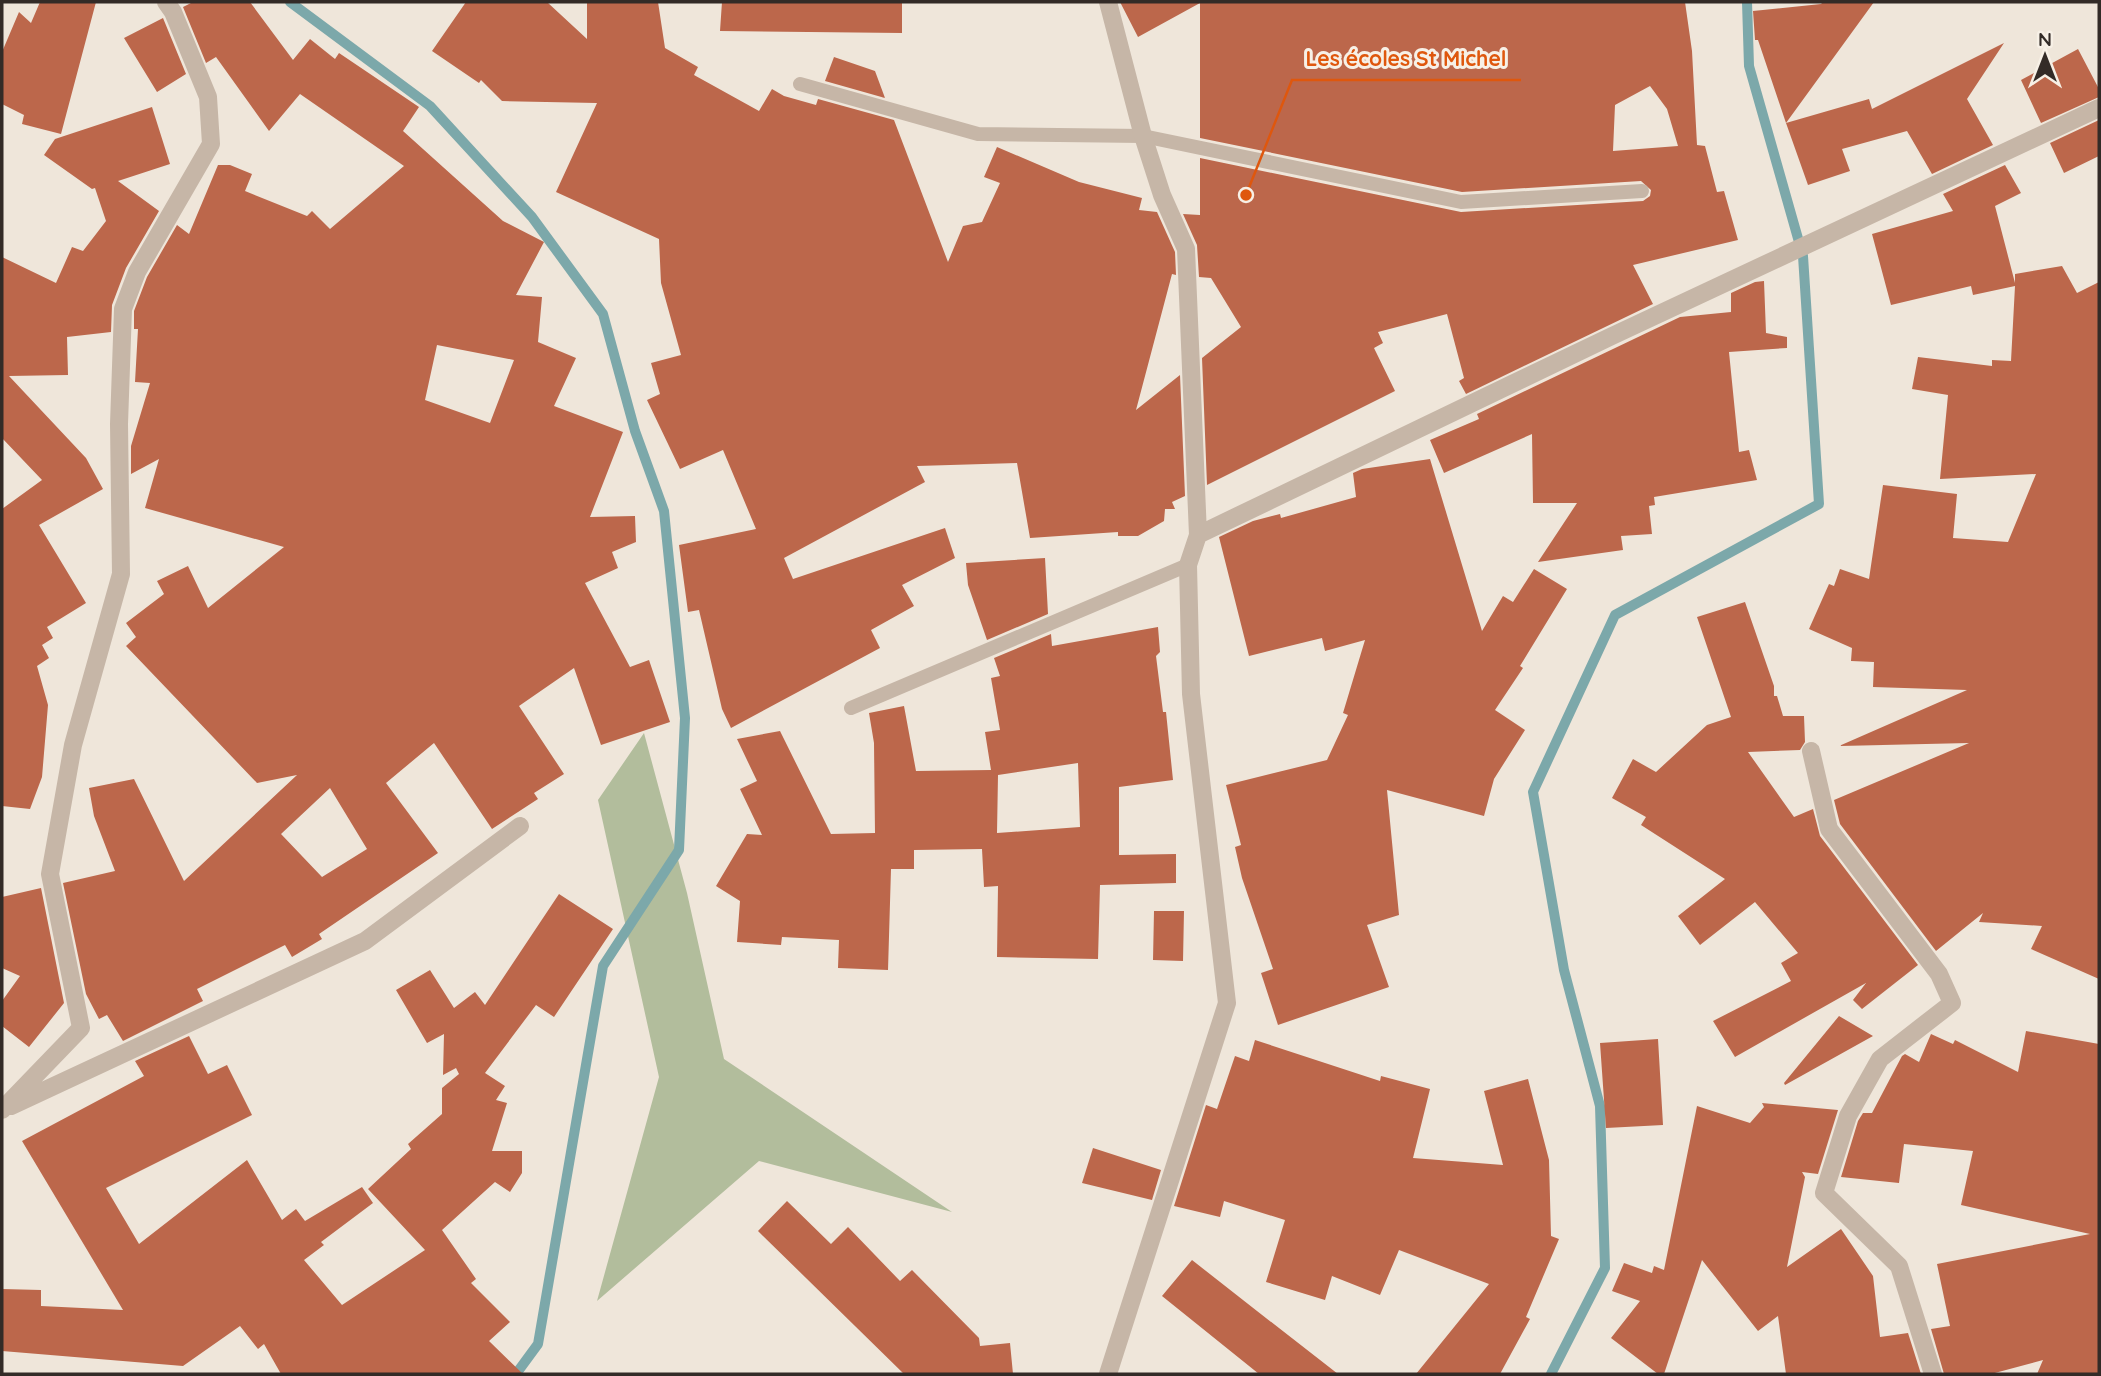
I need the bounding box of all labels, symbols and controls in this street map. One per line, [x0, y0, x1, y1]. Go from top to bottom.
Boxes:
north arrow [2010, 21, 2080, 91]
text: N [2038, 27, 2052, 51]
callout: Les écoles St Michel [1292, 38, 1521, 80]
text: Les écoles St Michel [1306, 45, 1506, 71]

